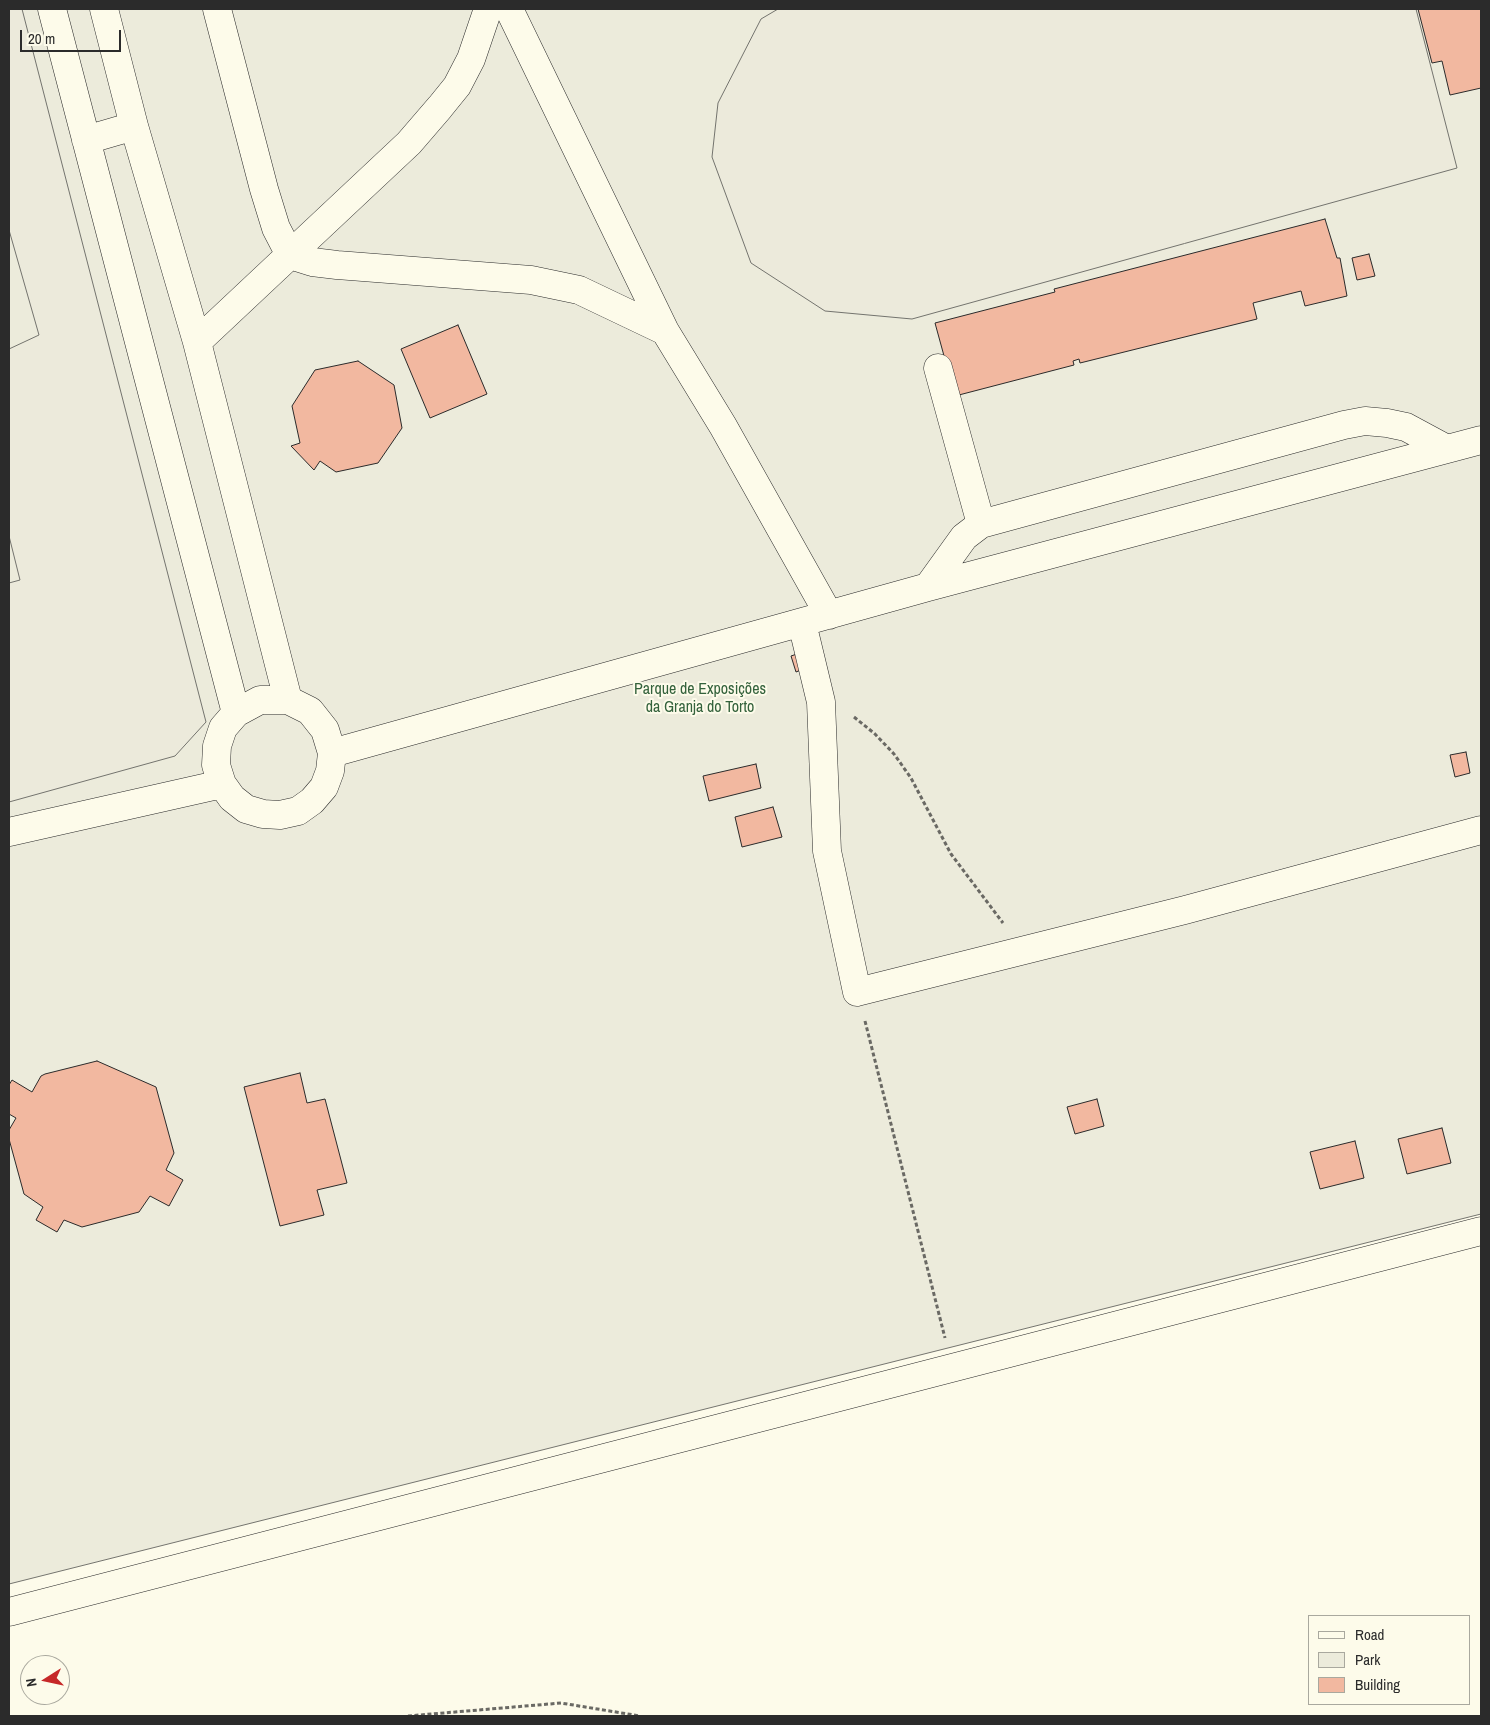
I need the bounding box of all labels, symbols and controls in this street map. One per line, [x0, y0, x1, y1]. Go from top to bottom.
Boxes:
scale bar [22, 20, 124, 52]
text: 20 m [28, 28, 55, 49]
park label: Parque de Exposições da Granja do Torto [634, 680, 766, 718]
legend [1308, 1615, 1470, 1705]
text: Road [1355, 1624, 1384, 1645]
text: Park [1355, 1649, 1380, 1670]
north arrow [20, 1655, 70, 1705]
text: Building [1355, 1674, 1400, 1695]
text: N [22, 1677, 41, 1688]

